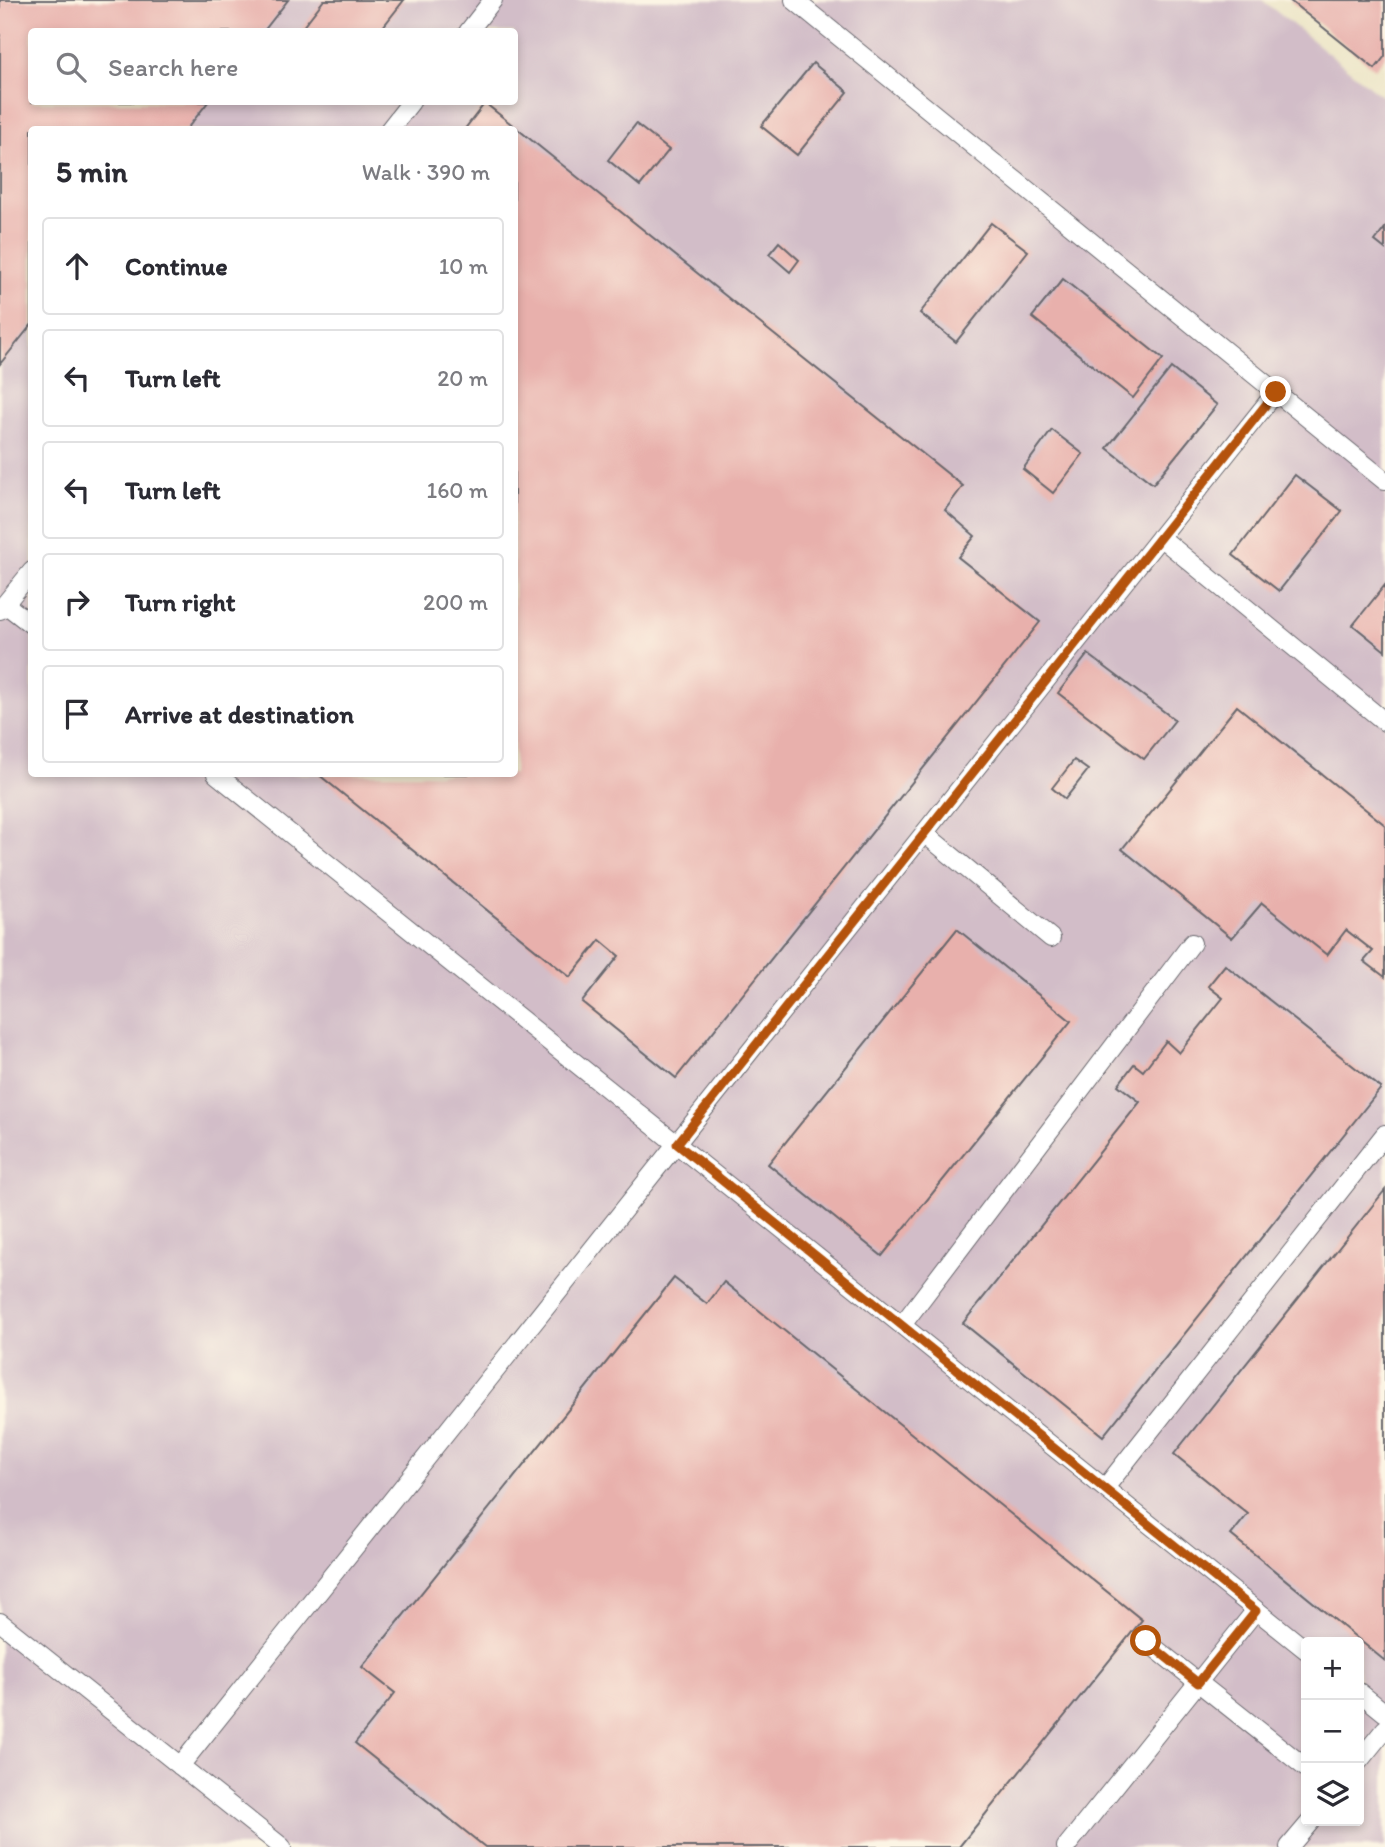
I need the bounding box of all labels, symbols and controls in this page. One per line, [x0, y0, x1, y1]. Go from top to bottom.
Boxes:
search box [28, 28, 518, 105]
icon: search [52, 48, 90, 86]
text: Search here [108, 51, 238, 83]
text: 5 min [56, 153, 127, 190]
text: Walk · 390 m [362, 158, 490, 186]
icon: ahead [58, 247, 96, 285]
text: Continue [125, 250, 228, 282]
text: 10 m [439, 252, 488, 280]
icon: left [58, 359, 96, 397]
text: Turn left [125, 362, 221, 394]
text: 20 m [437, 364, 488, 392]
route end [1260, 376, 1291, 407]
icon: left [58, 471, 96, 509]
text: Turn left [125, 474, 221, 506]
text: 160 m [426, 476, 488, 504]
icon: right [58, 583, 96, 621]
text: Turn right [125, 586, 236, 618]
text: 200 m [423, 588, 488, 616]
icon: arrive [58, 695, 96, 733]
text: Arrive at destination [125, 698, 354, 730]
route start [1130, 1625, 1161, 1656]
map controls [1301, 1637, 1364, 1826]
button: + [1301, 1637, 1364, 1700]
button: − [1301, 1700, 1364, 1763]
button: layers [1301, 1763, 1364, 1826]

